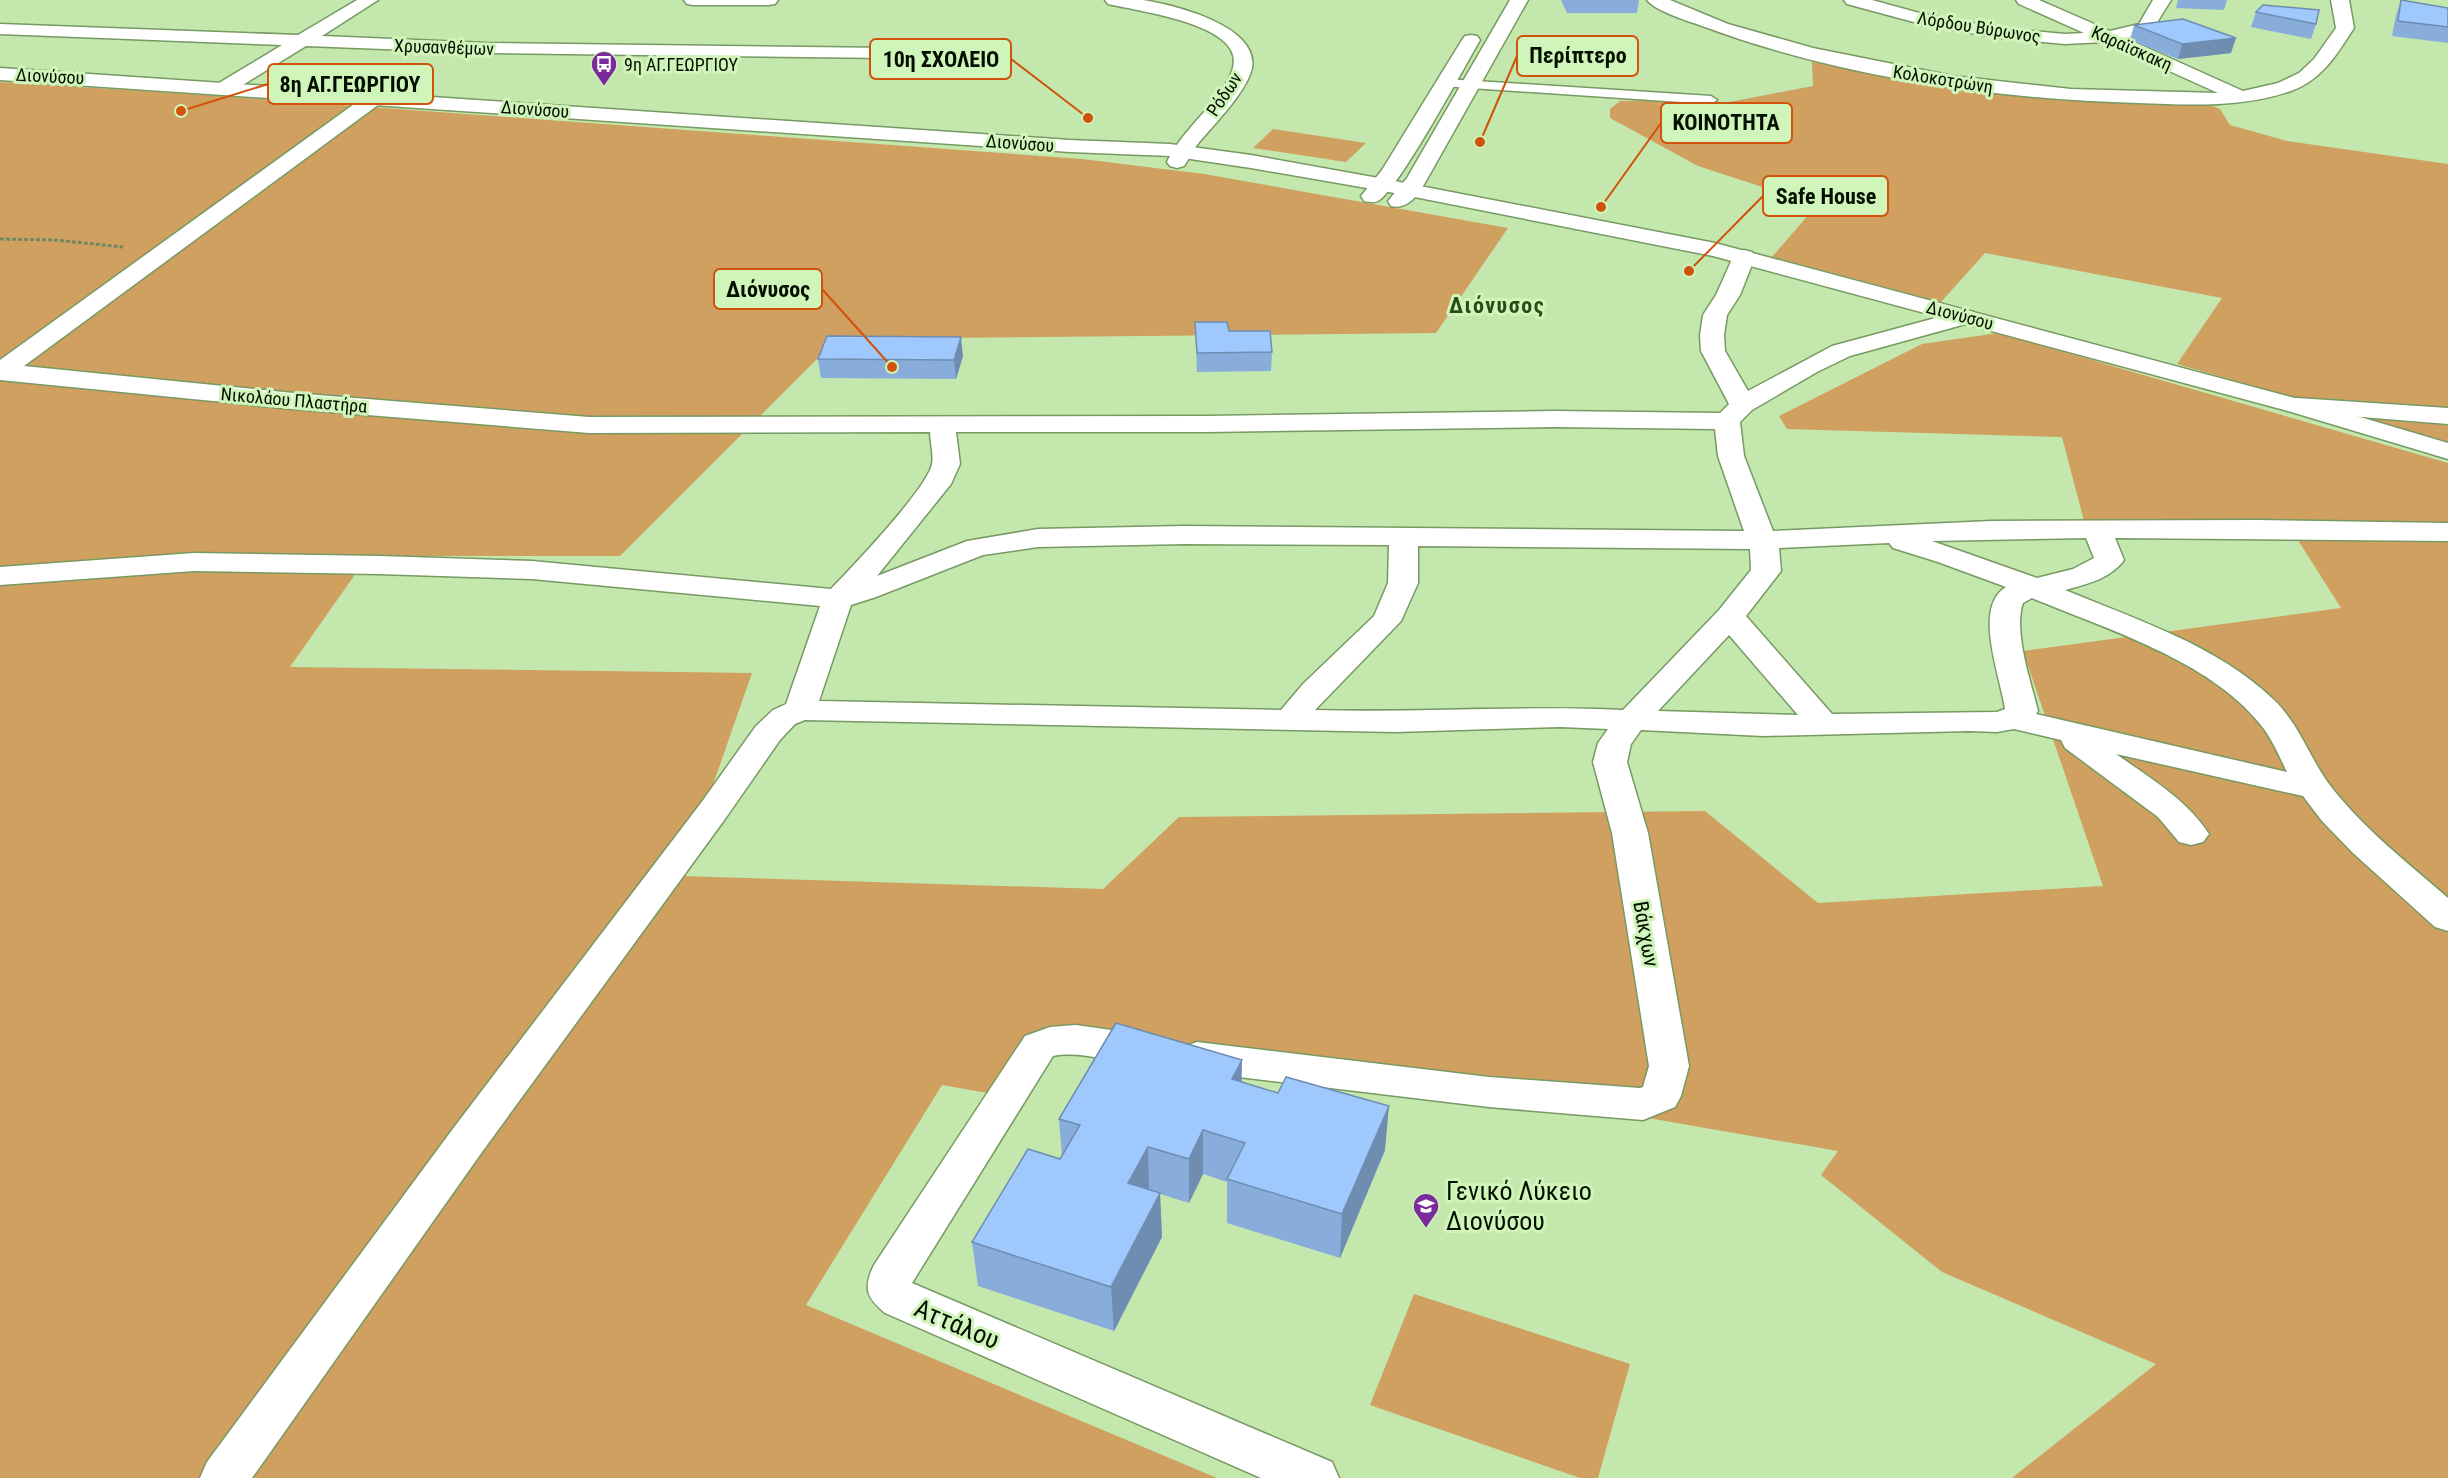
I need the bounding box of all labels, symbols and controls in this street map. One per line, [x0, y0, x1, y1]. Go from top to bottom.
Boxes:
street label: Λόρδου Βύρωνος [1916, 7, 2042, 47]
street label: Καραϊσκακη [2088, 21, 2176, 75]
street label: Χρυσανθέμων [394, 35, 495, 59]
callout: Περίπτερο [1517, 36, 1638, 76]
callout: 10η ΣΧΟΛΕΙΟ [870, 39, 1011, 79]
text: Περίπτερο [1529, 43, 1627, 68]
text: 10η ΣΧΟΛΕΙΟ [883, 47, 999, 72]
bus stop icon: 9η ΑΓ.ΓΕΩΡΓΙΟΥ [589, 49, 619, 87]
place label: 9η ΑΓ.ΓΕΩΡΓΙΟΥ [624, 54, 738, 75]
street label: Κολοκοτρώνη [1892, 61, 1994, 97]
street label: Διονύσου [15, 64, 85, 88]
callout: 8η ΑΓ.ΓΕΩΡΓΙΟΥ [268, 64, 433, 104]
street label: Ρόδων [1202, 68, 1246, 120]
text: 8η ΑΓ.ΓΕΩΡΓΙΟΥ [280, 72, 421, 97]
street label: Διονύσου [500, 96, 570, 122]
callout: ΚΟΙΝΟΤΗΤΑ [1661, 103, 1792, 143]
text: ΚΟΙΝΟΤΗΤΑ [1672, 110, 1780, 135]
street label: Διονύσου [985, 130, 1055, 156]
callout: Safe House [1763, 176, 1888, 216]
text: Safe House [1776, 184, 1876, 209]
callout: Διόνυσος [714, 269, 822, 309]
text: Διόνυσος [726, 277, 810, 302]
district label: Διόνυσος [1449, 293, 1545, 318]
street label: Διονύσου [1924, 296, 1996, 334]
street label: Νικολάου Πλαστήρα [220, 383, 368, 417]
street label: Βάκχων [1628, 899, 1664, 969]
place label: Γενικό Λύκειο Διονύσου [1446, 1176, 1592, 1236]
school or university icon: Γενικό Λύκειο Διονύσου [1411, 1191, 1441, 1229]
street label: Αττάλου [910, 1293, 1004, 1355]

